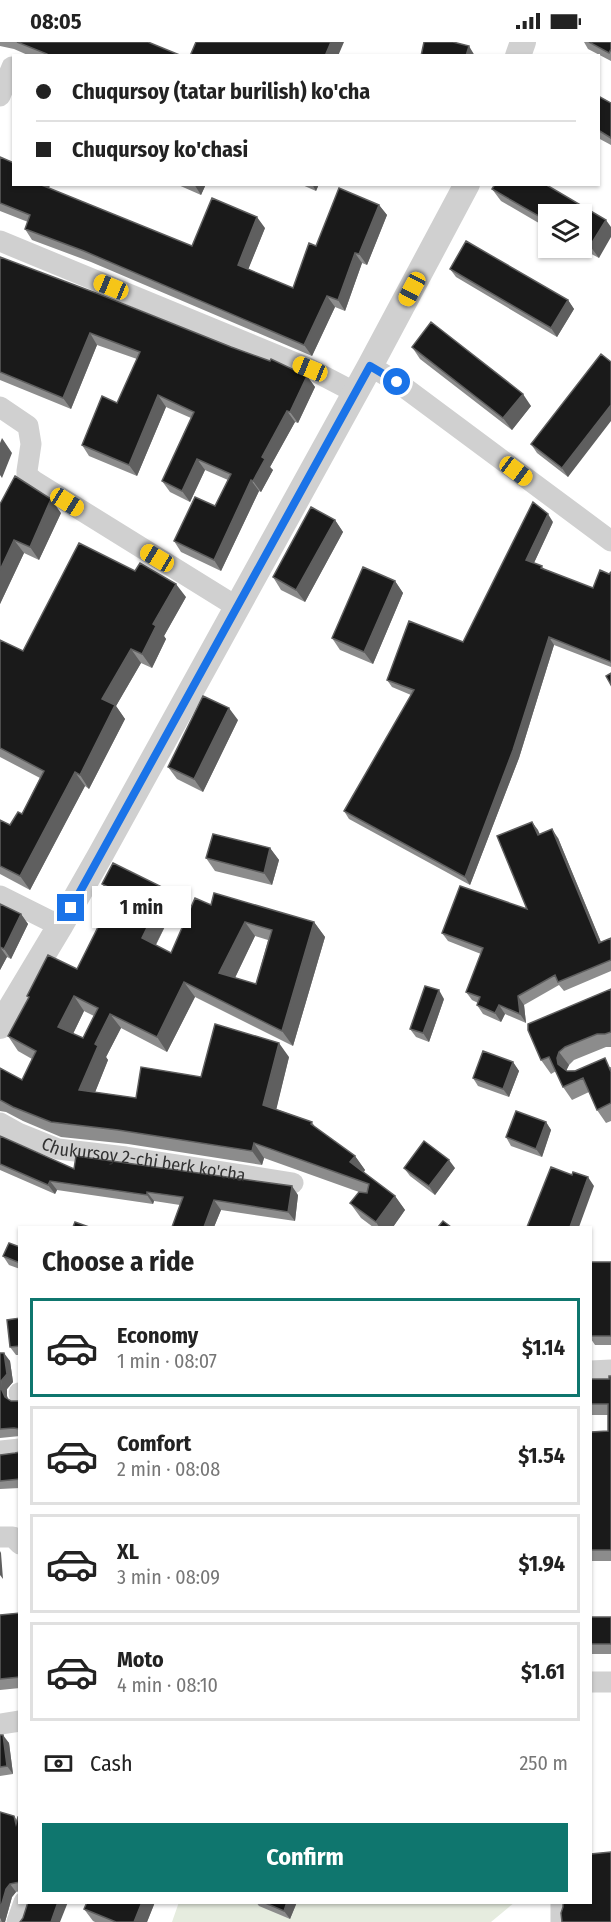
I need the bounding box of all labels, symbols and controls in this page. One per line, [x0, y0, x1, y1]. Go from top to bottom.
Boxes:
text: 08:05 [30, 8, 81, 35]
text: Chuqursoy (tatar burilish) ko'cha [72, 78, 370, 105]
text: Chuqursoy ko'chasi [72, 136, 248, 163]
map controls [538, 204, 592, 258]
button: layers [538, 204, 592, 258]
car [396, 269, 428, 309]
car [91, 272, 131, 302]
car [290, 354, 330, 384]
route start [383, 368, 410, 395]
car [496, 453, 536, 489]
car [47, 485, 87, 519]
car [137, 541, 177, 575]
callout: 1 min [92, 887, 191, 929]
route end [57, 894, 84, 921]
text: 1 min [120, 895, 163, 919]
street label: Chukursoy 2-chi berk ko'cha [38, 1133, 247, 1186]
text: Choose a ride [42, 1246, 194, 1278]
icon: car [45, 1321, 99, 1375]
text: Economy [117, 1322, 198, 1349]
text: $1.14 [522, 1334, 565, 1361]
text: 1 min · 08:07 [117, 1349, 217, 1373]
icon: car [45, 1429, 99, 1483]
text: Comfort [117, 1430, 191, 1457]
text: $1.54 [518, 1442, 565, 1469]
text: 2 min · 08:08 [117, 1457, 220, 1481]
icon: car [45, 1537, 99, 1591]
text: XL [117, 1538, 139, 1565]
text: $1.94 [518, 1550, 565, 1577]
text: 3 min · 08:09 [117, 1565, 220, 1589]
icon: car [45, 1645, 99, 1699]
text: Moto [117, 1646, 164, 1673]
text: $1.61 [521, 1658, 565, 1685]
text: 4 min · 08:10 [117, 1673, 218, 1697]
icon: cash [42, 1747, 75, 1780]
text: Cash [90, 1750, 133, 1777]
text: 250 m [520, 1751, 568, 1775]
button: Confirm [42, 1823, 568, 1892]

